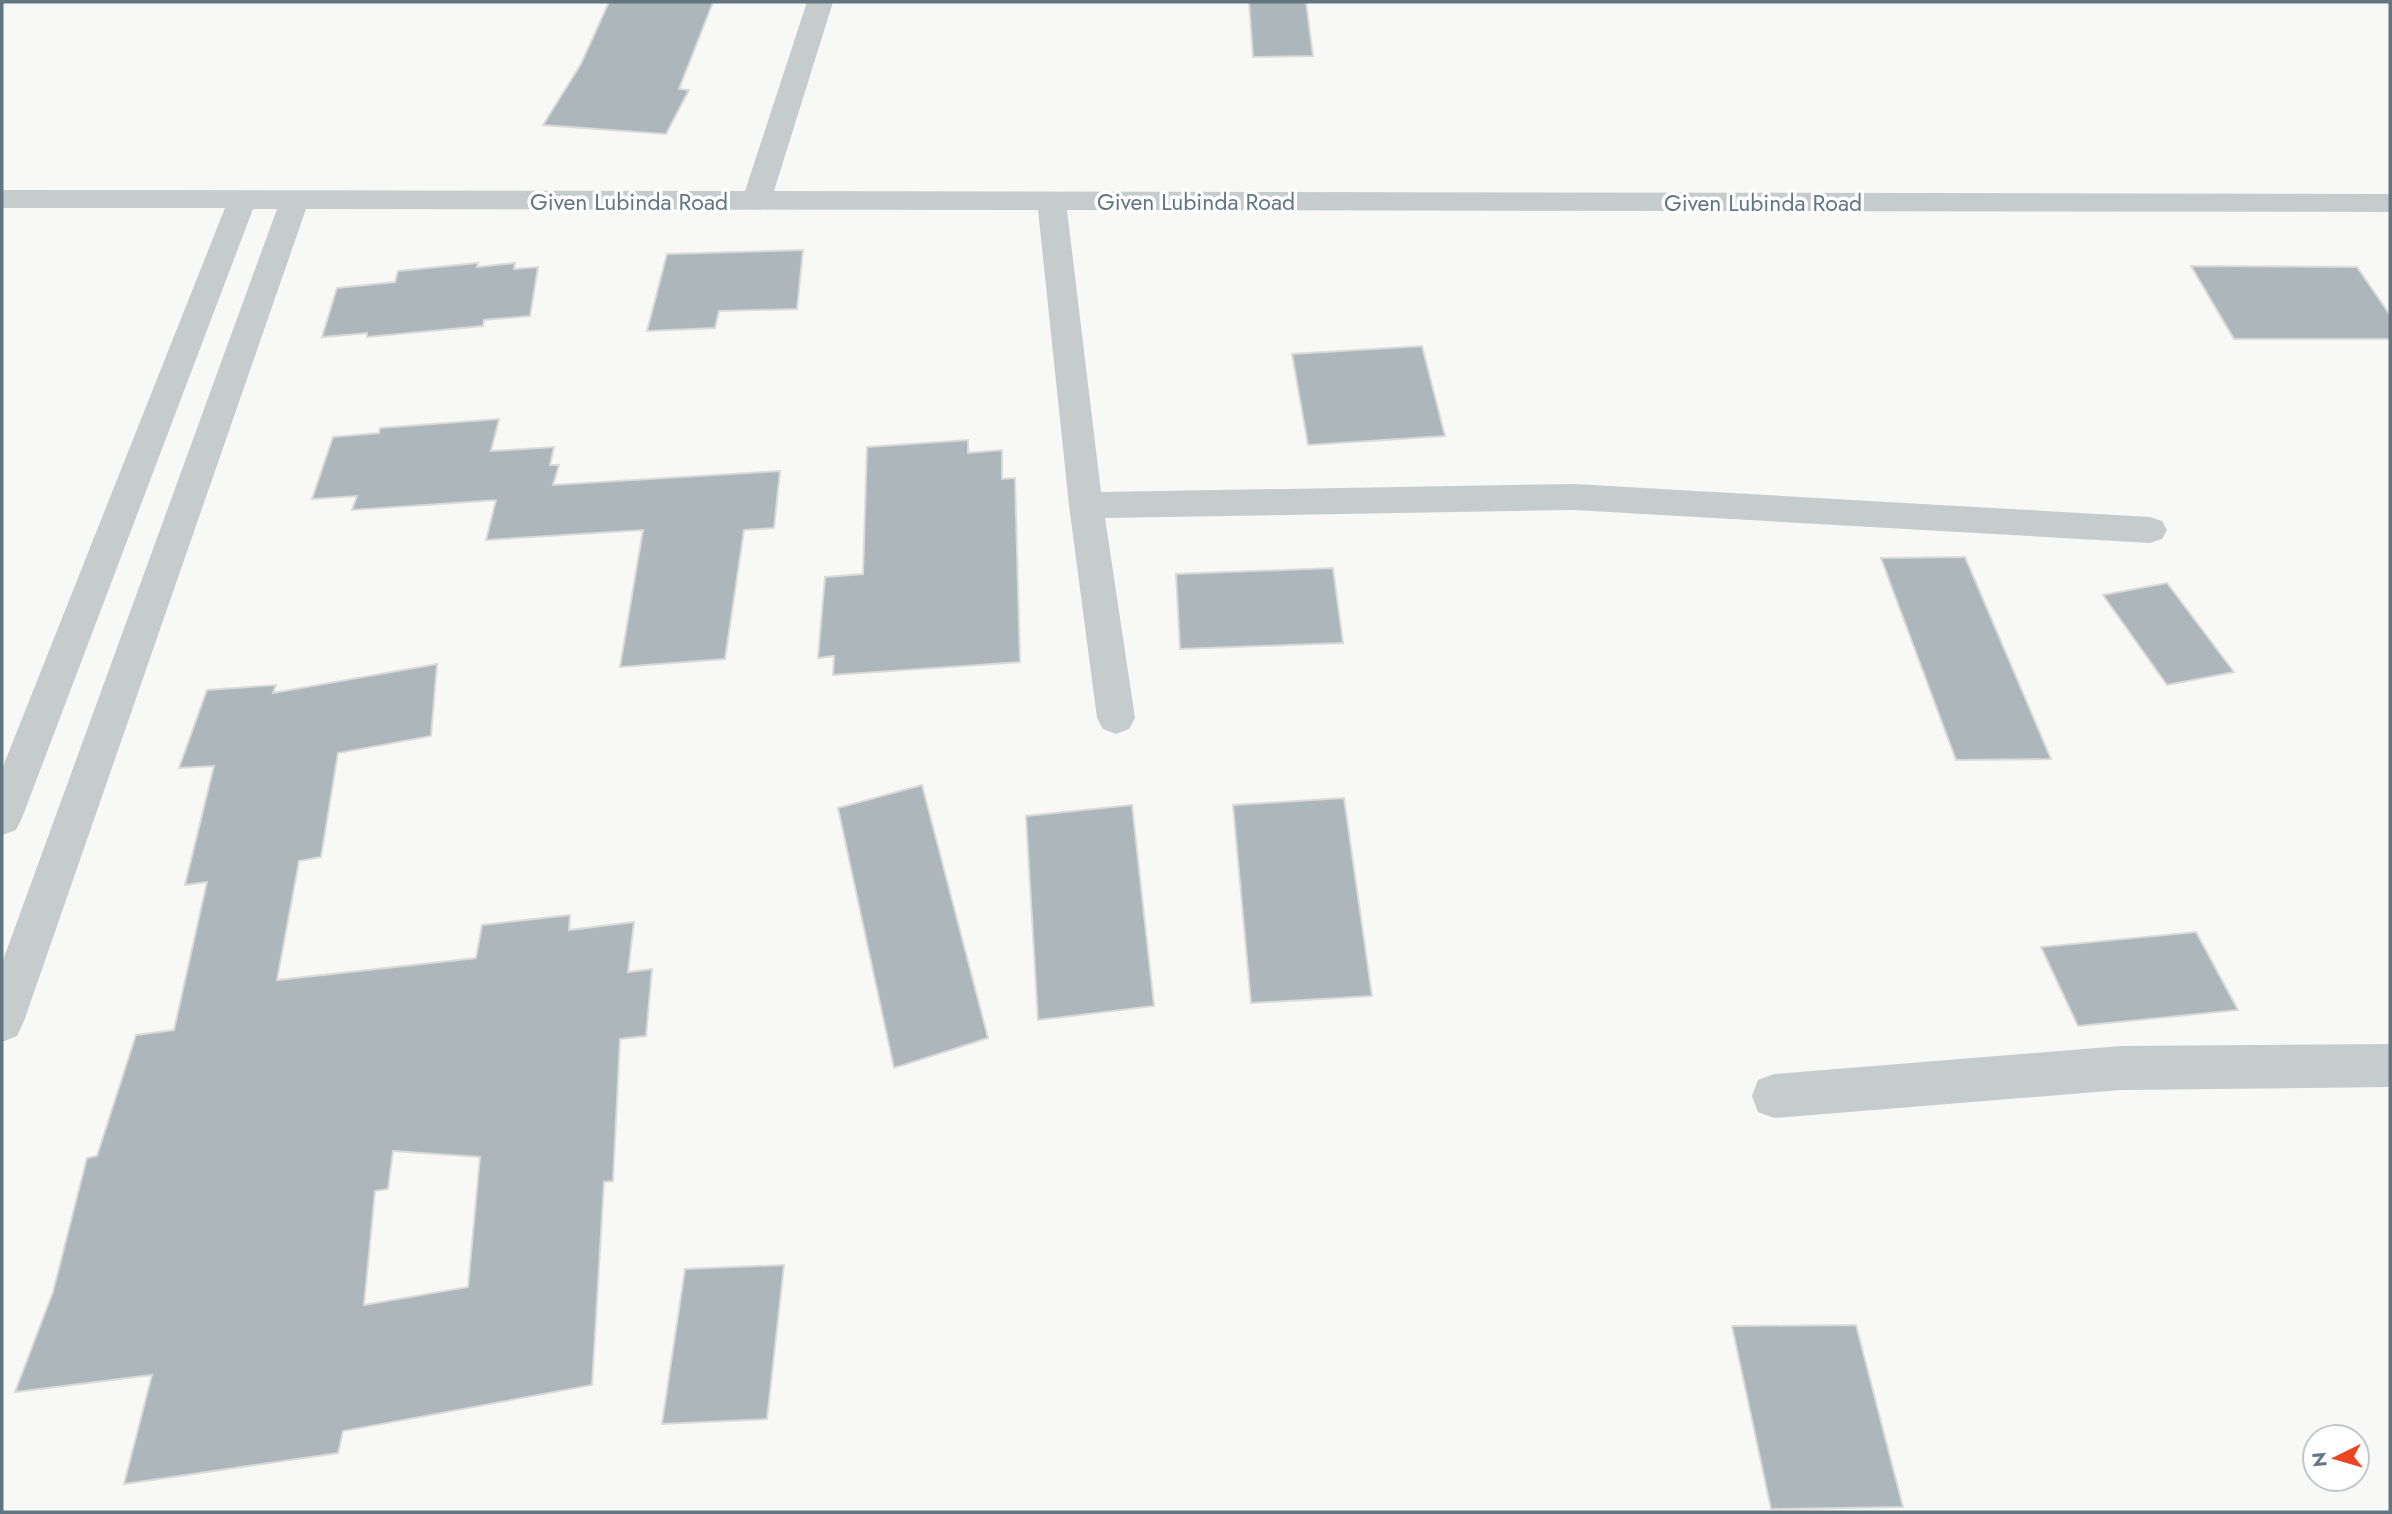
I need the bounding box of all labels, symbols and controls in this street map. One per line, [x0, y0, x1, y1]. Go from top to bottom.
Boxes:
street label: Given Lubinda Road [530, 185, 728, 219]
street label: Given Lubinda Road [1097, 185, 1295, 219]
street label: Given Lubinda Road [1664, 186, 1862, 220]
north arrow [2301, 1423, 2371, 1493]
text: N [2305, 1451, 2334, 1468]

